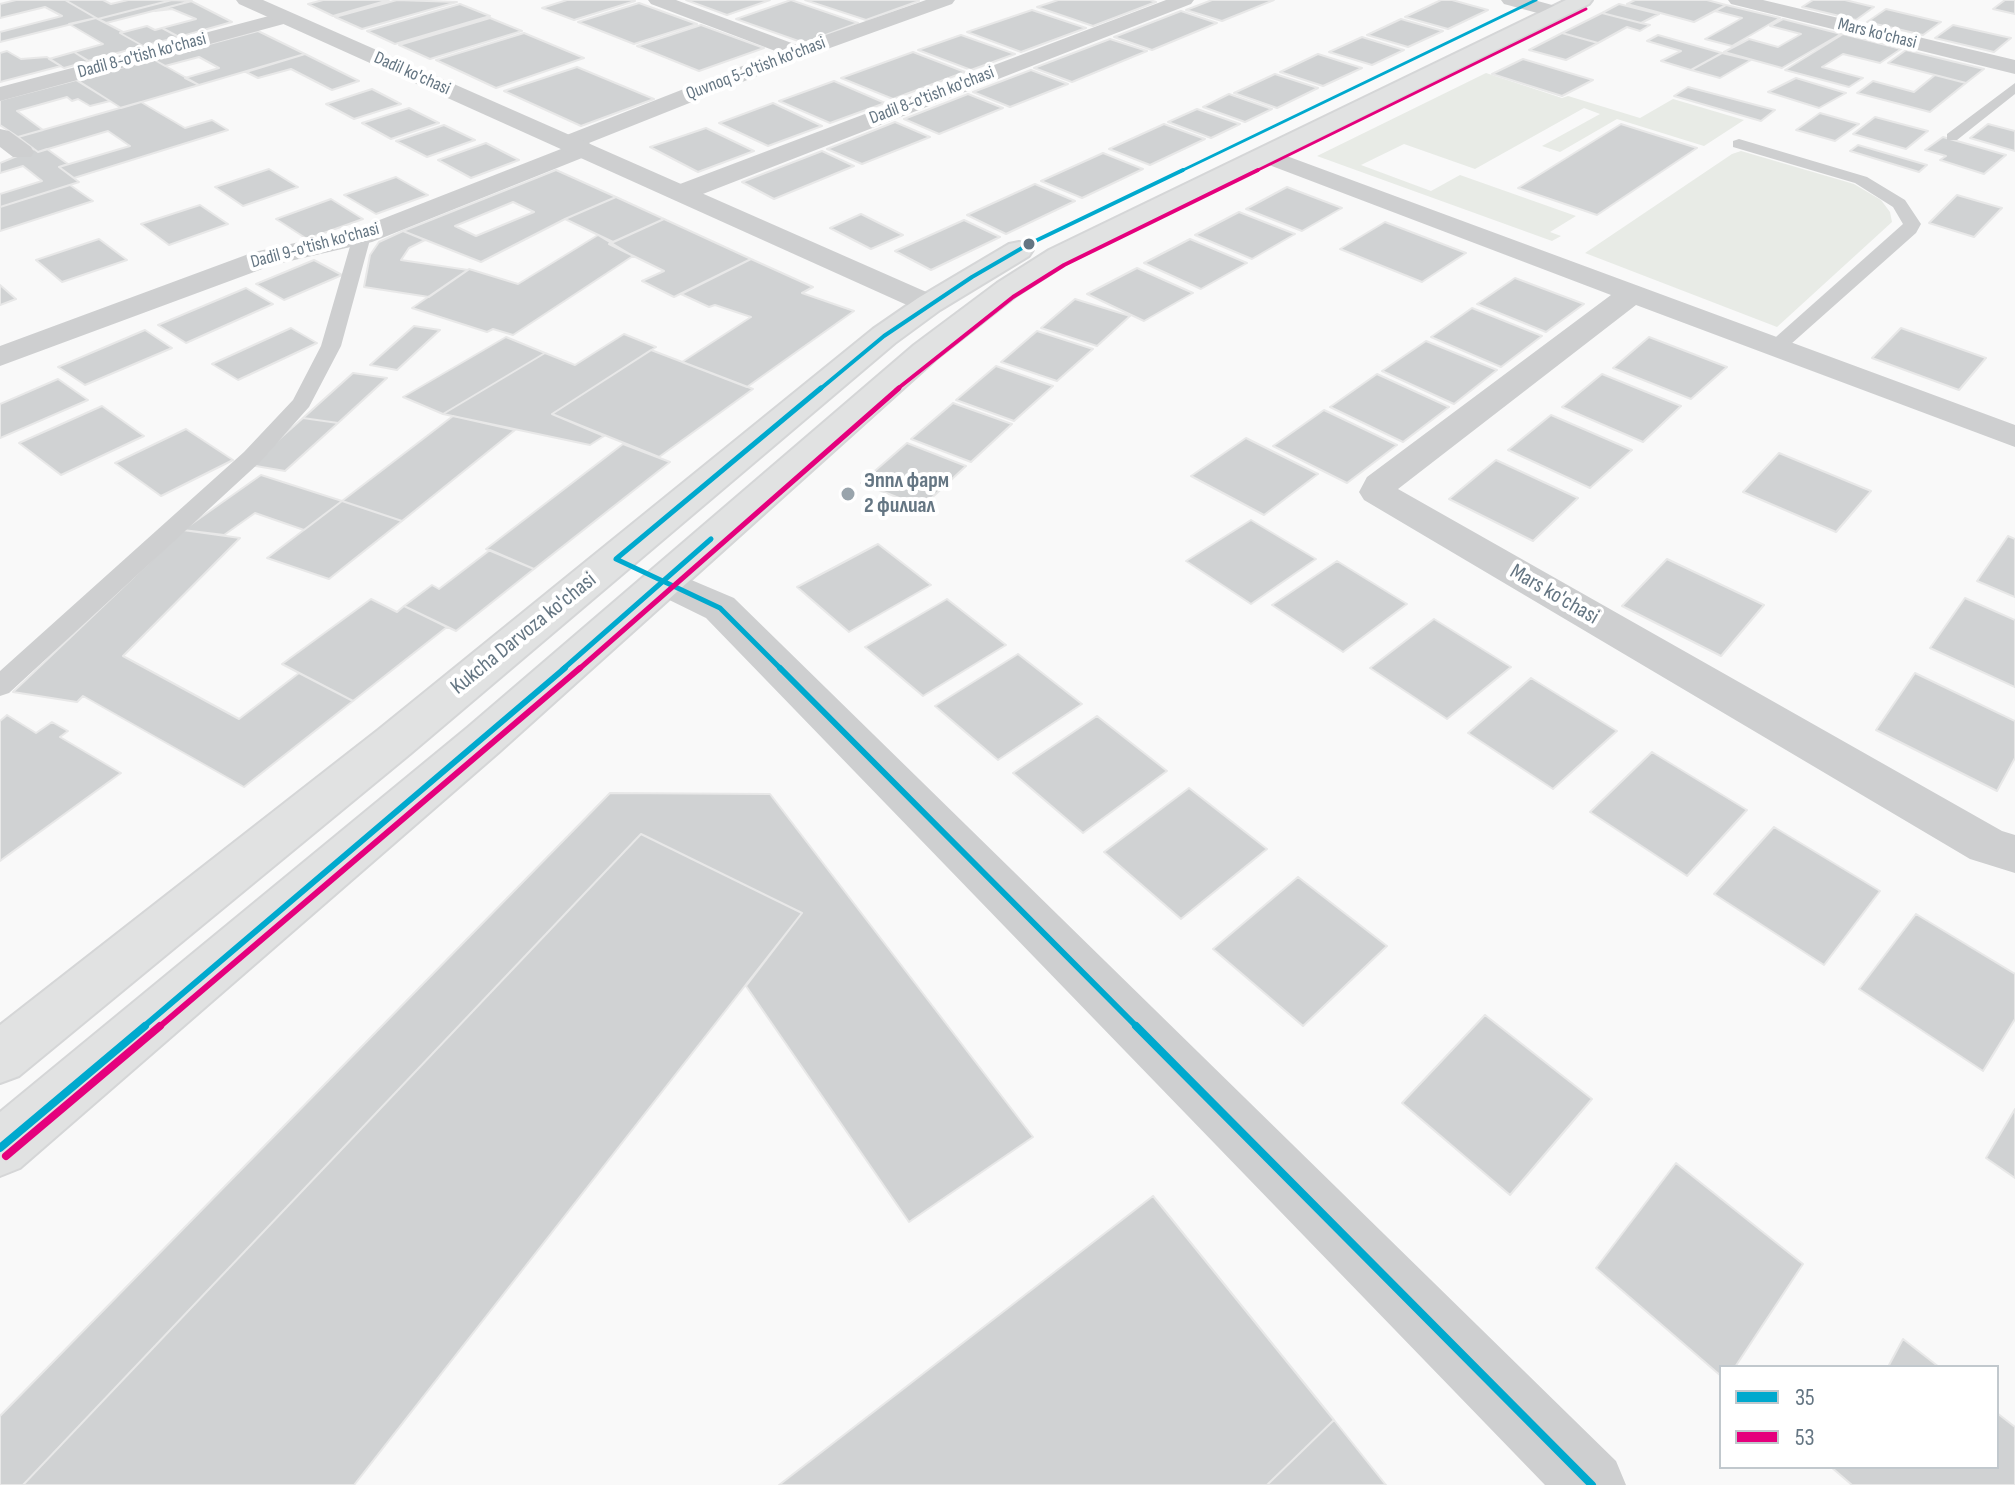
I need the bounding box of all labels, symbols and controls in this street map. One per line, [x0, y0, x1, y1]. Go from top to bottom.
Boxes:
street label: Mars ko'chasi [1835, 14, 1919, 54]
street label: Dadil 8-o'tish ko'chasi [75, 28, 209, 84]
street label: Quvnoq 5-o'tish ko'chasi [683, 33, 829, 105]
street label: Dadil ko'chasi [370, 48, 454, 100]
street label: Dadil 8-o'tish ko'chasi [867, 62, 997, 130]
street label: Dadil 9-o'tish ko'chasi [248, 218, 382, 274]
unlabelled marker [1021, 236, 1037, 252]
place label: Эппл фарм 2 филиал [864, 468, 949, 520]
marker: Эппл фарм 2 филиал [839, 485, 857, 503]
street label: Mars ko'chasi [1505, 559, 1603, 631]
street label: Kukcha Darvoza ko'chasi [446, 567, 602, 701]
legend [1719, 1365, 1999, 1469]
text: 35 [1795, 1383, 1815, 1412]
text: 53 [1795, 1423, 1815, 1452]

